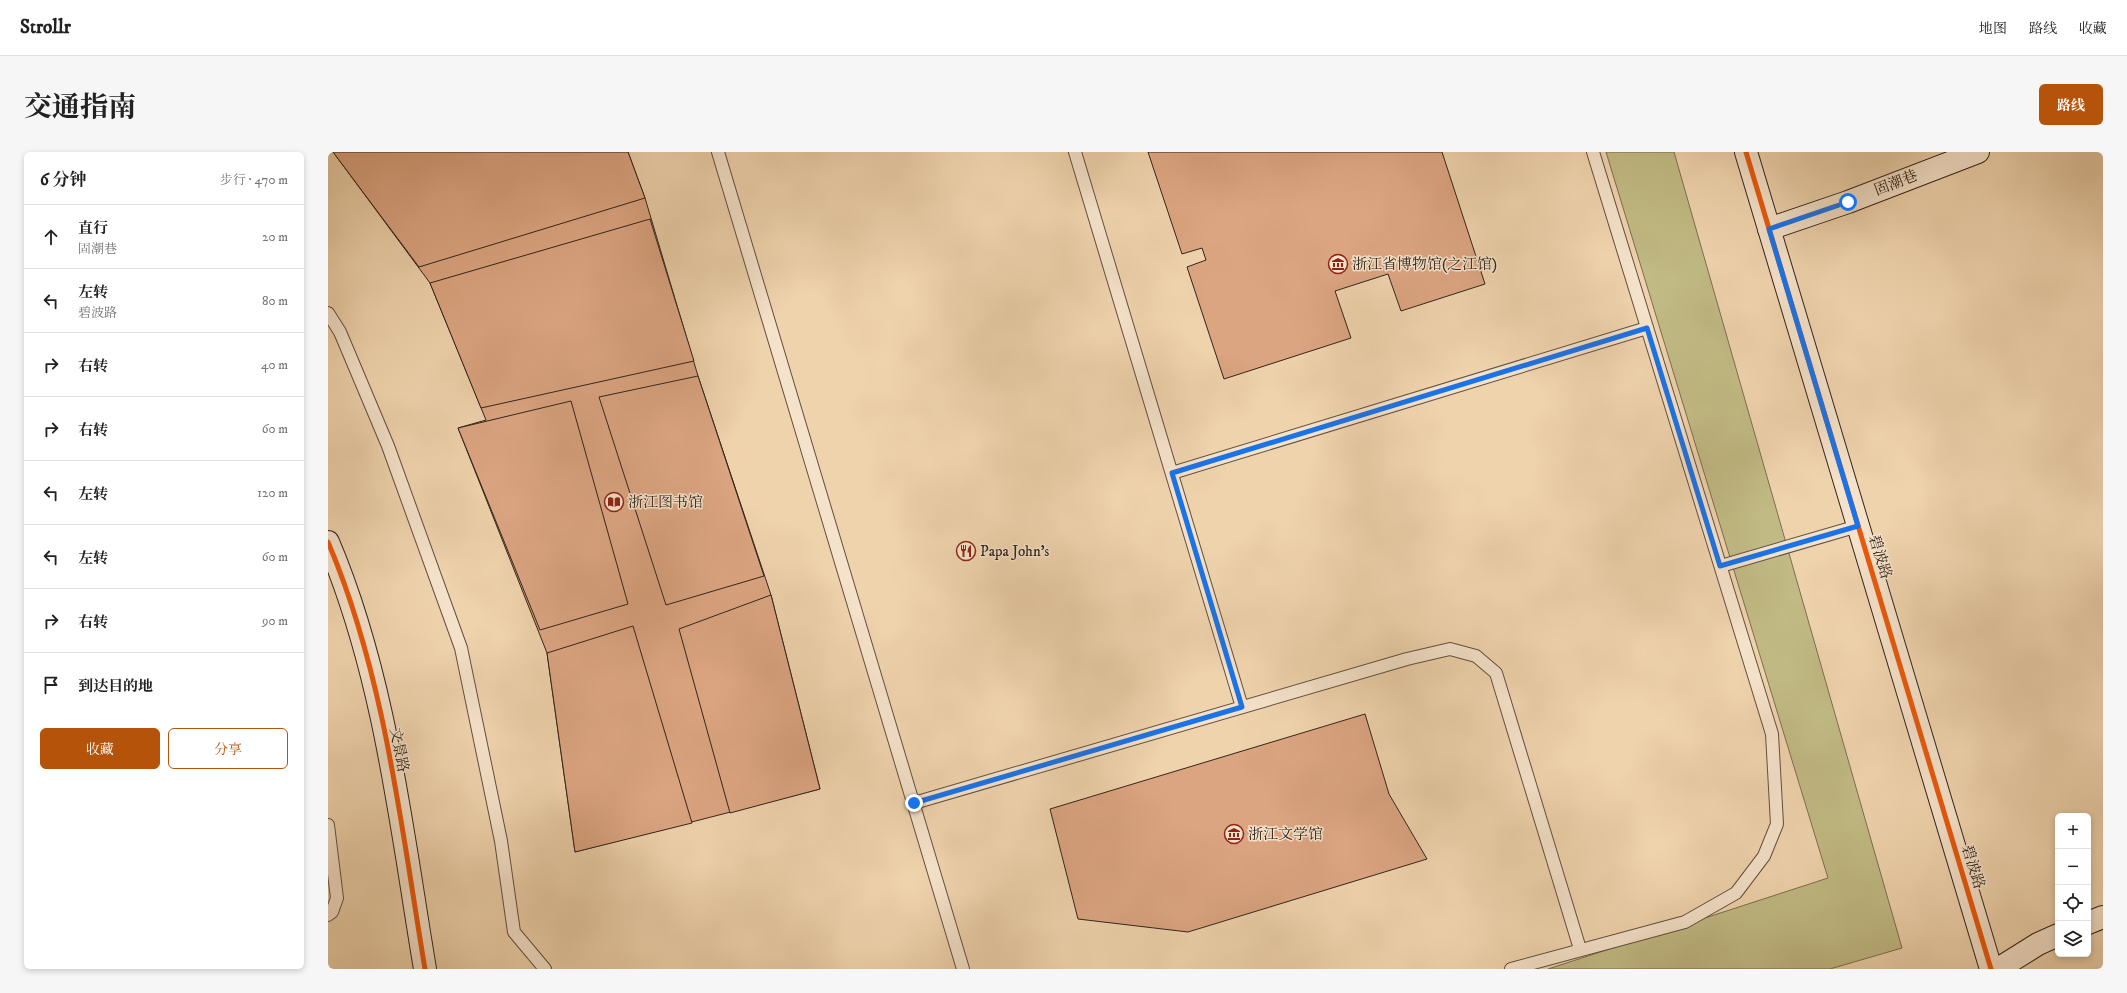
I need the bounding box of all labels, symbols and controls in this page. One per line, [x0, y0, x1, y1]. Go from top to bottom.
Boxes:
text: Strollr [20, 16, 71, 39]
text: 地图 [1979, 20, 2007, 38]
text: 路线 [2029, 20, 2057, 38]
text: 收藏 [2079, 20, 2107, 38]
button: 路线 [2039, 84, 2103, 125]
text: 交通指南 [24, 90, 136, 125]
street label: 固潮巷 [1872, 166, 1920, 200]
text: 6 分钟 [40, 169, 87, 191]
text: 步行 · 470 m [220, 172, 288, 188]
route start [1839, 193, 1857, 211]
text: 直行 [78, 219, 108, 238]
icon: ahead [40, 226, 62, 248]
text: 20 m [262, 229, 288, 245]
text: 固潮巷 [78, 241, 117, 257]
museum icon: 浙江省博物馆(之江馆) [1327, 253, 1349, 275]
place label: 浙江省博物馆(之江馆) [1352, 255, 1497, 274]
text: 左转 [78, 283, 108, 302]
icon: left [40, 290, 62, 312]
text: 80 m [262, 293, 288, 309]
text: 碧波路 [78, 305, 117, 321]
icon: right [40, 354, 62, 376]
text: 右转 [78, 357, 108, 376]
text: 40 m [261, 357, 288, 373]
icon: right [40, 418, 62, 440]
text: 右转 [78, 421, 108, 440]
text: 60 m [262, 421, 288, 437]
icon: left [40, 482, 62, 504]
text: 左转 [78, 485, 108, 504]
text: 120 m [257, 485, 288, 501]
library icon: 浙江图书馆 [603, 491, 625, 513]
place label: 浙江图书馆 [628, 493, 703, 512]
street label: 碧波路 [1864, 533, 1896, 581]
restaurant icon: Papa John's [955, 540, 977, 562]
place label: Papa John's [980, 542, 1049, 561]
icon: left [40, 546, 62, 568]
text: 左转 [78, 549, 108, 568]
text: 60 m [262, 549, 288, 565]
icon: right [40, 610, 62, 632]
text: 右转 [78, 613, 108, 632]
text: 90 m [262, 613, 288, 629]
icon: arrive [40, 674, 62, 696]
text: 到达目的地 [78, 677, 153, 696]
street label: 文景路 [385, 726, 413, 774]
button: 收藏 [40, 728, 160, 769]
button: 分享 [168, 728, 288, 769]
route end [905, 794, 923, 812]
map controls [2055, 813, 2091, 957]
button: + [2055, 813, 2091, 849]
museum icon: 浙江文学馆 [1223, 823, 1245, 845]
place label: 浙江文学馆 [1248, 825, 1323, 844]
street label: 碧波路 [1957, 843, 1989, 891]
button: − [2055, 849, 2091, 885]
button: locate [2055, 885, 2091, 921]
button: layers [2055, 921, 2091, 957]

